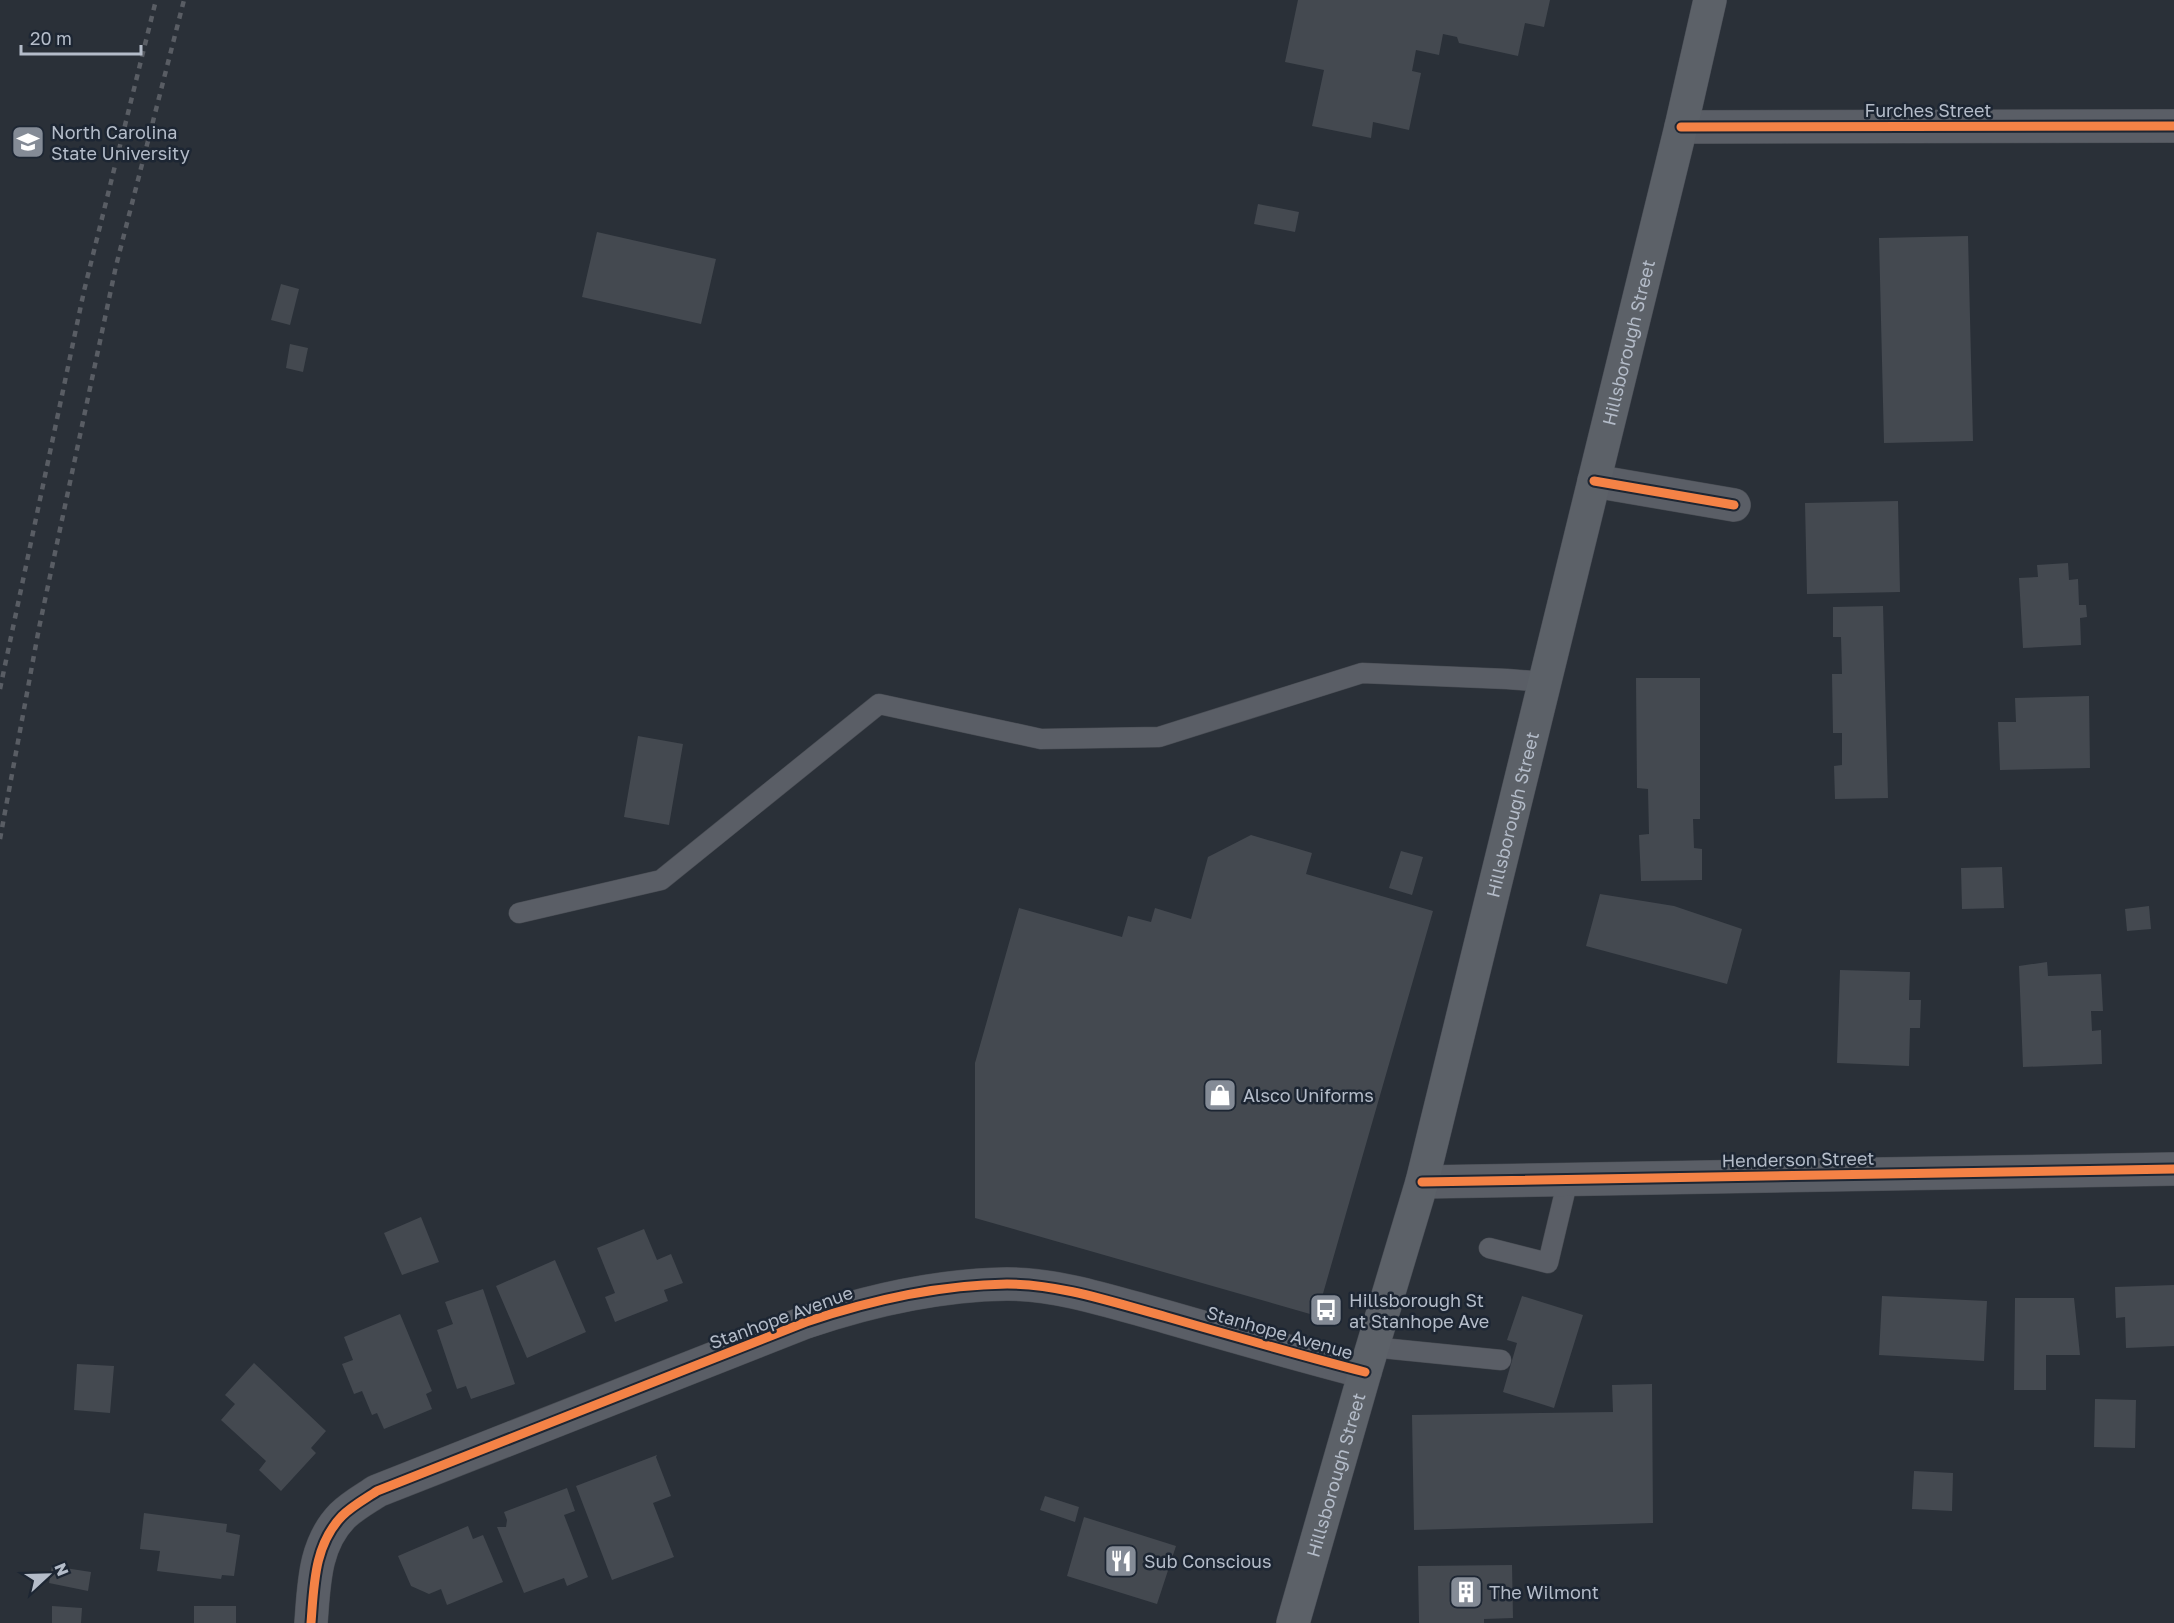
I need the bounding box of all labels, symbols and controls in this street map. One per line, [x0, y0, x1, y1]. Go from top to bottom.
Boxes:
scale bar [21, 18, 141, 56]
text: 20 m [30, 27, 72, 49]
street label: Furches Street [1864, 99, 1992, 121]
place label: North Carolina State University [51, 121, 190, 164]
school or university icon: North Carolina State University [10, 124, 46, 160]
street label: Hillsborough Street [1597, 257, 1659, 428]
street label: Hillsborough Street [1481, 729, 1543, 900]
shop icon: Alsco Uniforms [1202, 1077, 1238, 1113]
place label: Alsco Uniforms [1243, 1084, 1374, 1106]
street label: Henderson Street [1721, 1147, 1875, 1171]
street label: Stanhope Avenue [706, 1281, 856, 1353]
place label: Hillsborough St at Stanhope Ave [1349, 1289, 1489, 1332]
bus stop icon: Hillsborough St at Stanhope Ave [1308, 1292, 1344, 1328]
street label: Stanhope Avenue [1204, 1301, 1356, 1363]
street label: Hillsborough Street [1301, 1390, 1369, 1560]
restaurant icon: Sub Conscious [1103, 1543, 1139, 1579]
north arrow [18, 1545, 78, 1605]
place label: Sub Conscious [1144, 1550, 1272, 1572]
text: N [50, 1560, 73, 1579]
building icon: The Wilmont [1448, 1574, 1484, 1610]
place label: The Wilmont [1489, 1581, 1599, 1603]

